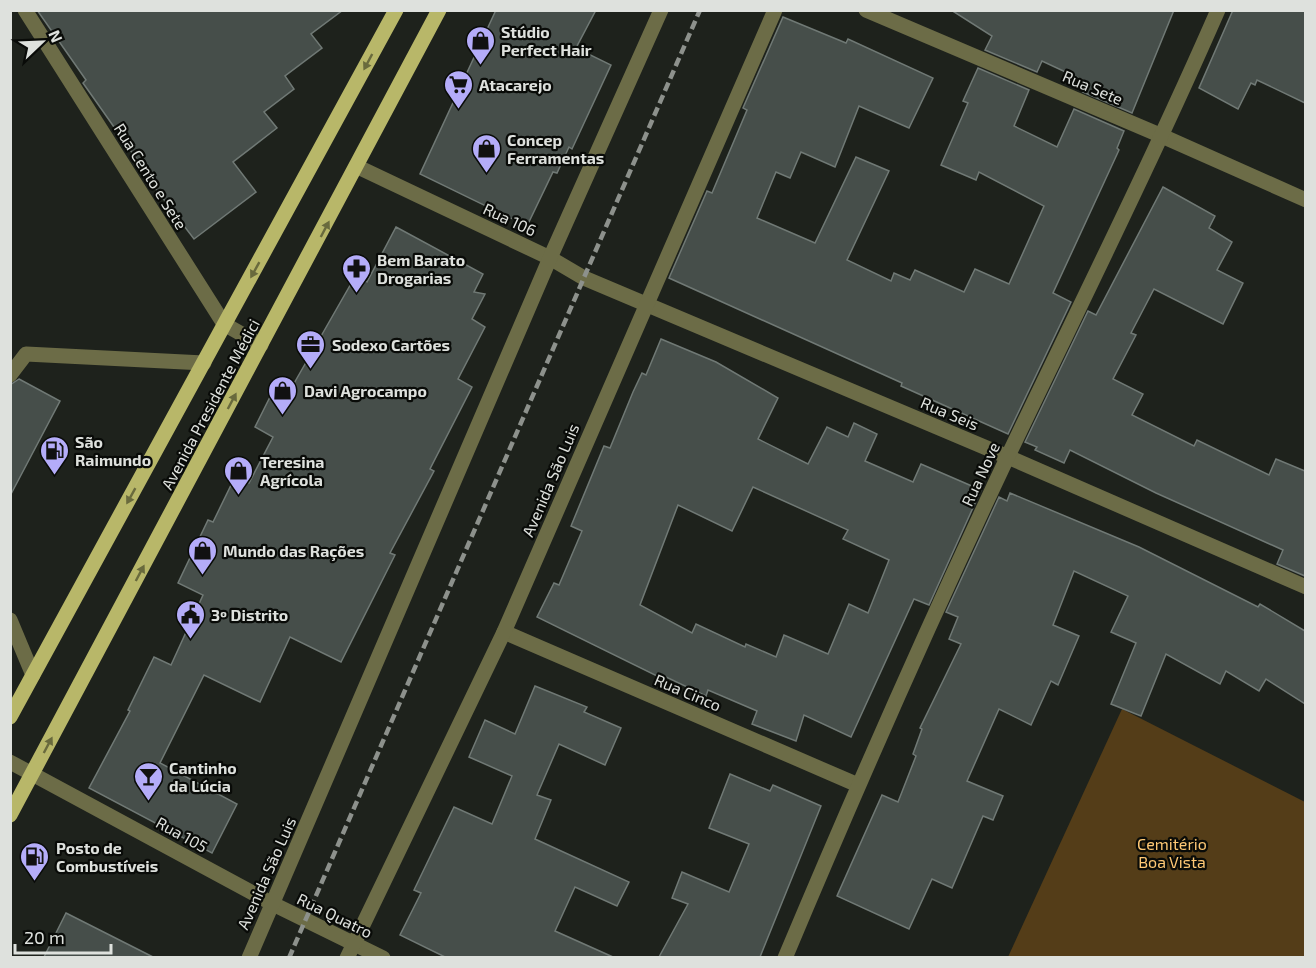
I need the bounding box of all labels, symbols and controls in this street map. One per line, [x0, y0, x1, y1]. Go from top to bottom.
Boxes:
north arrow [12, 12, 72, 72]
place label: Stúdio Perfect Hair [501, 22, 592, 59]
shop icon: Stúdio Perfect Hair [464, 24, 496, 66]
text: N [45, 27, 67, 45]
one-way arrow [363, 54, 373, 71]
street label: Rua Sete [1060, 66, 1126, 108]
supermarket icon: Atacarejo [442, 68, 474, 110]
place label: Atacarejo [479, 75, 552, 94]
street label: Rua Cento e Sete [111, 119, 191, 233]
place label: Concep Ferramentas [507, 130, 604, 167]
shop icon: Concep Ferramentas [470, 132, 502, 174]
street label: Rua 106 [480, 198, 540, 240]
one-way arrow [320, 220, 330, 237]
place label: Bem Barato Drogarias [377, 250, 465, 287]
pharmacy icon: Bem Barato Drogarias [340, 252, 372, 294]
one-way arrow [250, 262, 260, 279]
street label: Avenida Presidente Médici [157, 315, 263, 493]
office icon: Sodexo Cartões [295, 328, 327, 370]
place label: Sodexo Cartões [332, 335, 450, 354]
shop icon: Davi Agrocampo [267, 374, 299, 416]
place label: Davi Agrocampo [304, 381, 427, 400]
one-way arrow [227, 392, 237, 409]
street label: Rua Seis [918, 392, 982, 434]
street label: Avenida São Luis [518, 420, 582, 540]
place label: São Raimundo [75, 432, 151, 469]
fuel station icon: São Raimundo [38, 434, 70, 476]
street label: Rua Nove [957, 439, 1003, 509]
place label: Teresina Agrícola [260, 452, 324, 489]
shop icon: Teresina Agrícola [223, 454, 255, 496]
one-way arrow [126, 488, 136, 505]
shop icon: Mundo das Rações [186, 534, 218, 576]
place label: Mundo das Rações [223, 541, 364, 562]
one-way arrow [135, 564, 145, 581]
public building icon: 3º Distrito [174, 598, 206, 640]
place label: 3º Distrito [211, 605, 288, 624]
street label: Rua Cinco [652, 669, 724, 715]
one-way arrow [43, 736, 53, 753]
place label: Cantinho da Lúcia [169, 758, 237, 795]
bar icon: Cantinho da Lúcia [132, 760, 164, 802]
street label: Rua 105 [153, 812, 211, 856]
street label: Avenida São Luis [233, 814, 299, 932]
park label: Cemitério Boa Vista [1137, 834, 1207, 871]
place label: Posto de Combustíveis [56, 838, 158, 875]
fuel station icon: Posto de Combustíveis [19, 840, 51, 882]
street label: Rua Quatro [294, 889, 376, 942]
scale bar [15, 917, 111, 955]
text: 20 m [24, 926, 65, 948]

